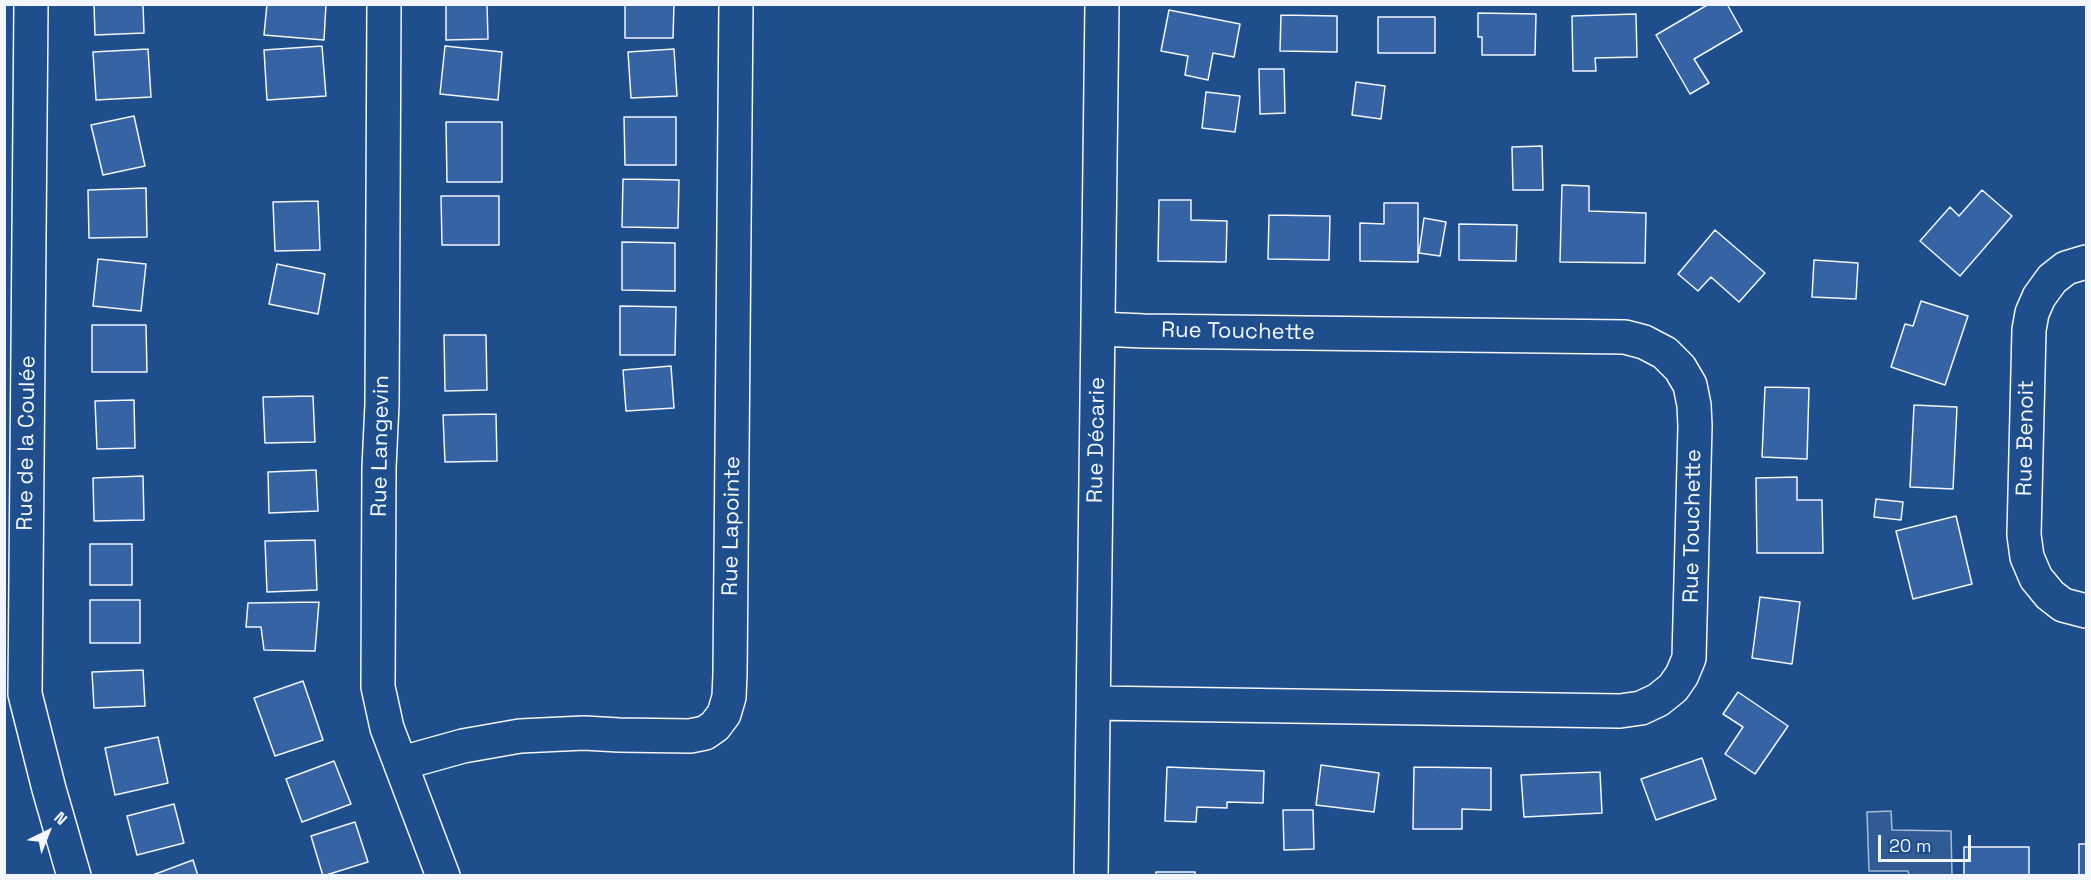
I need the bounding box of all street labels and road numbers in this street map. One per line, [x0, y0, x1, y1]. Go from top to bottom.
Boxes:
street label: Rue Touchette [1161, 317, 1315, 347]
street label: Rue de la Coulée [12, 355, 42, 531]
street label: Rue Langevin [367, 375, 395, 517]
street label: Rue Décarie [1083, 377, 1111, 503]
street label: Rue Benoit [2012, 380, 2040, 496]
street label: Rue Touchette [1678, 449, 1708, 603]
street label: Rue Lapointe [718, 456, 746, 596]

